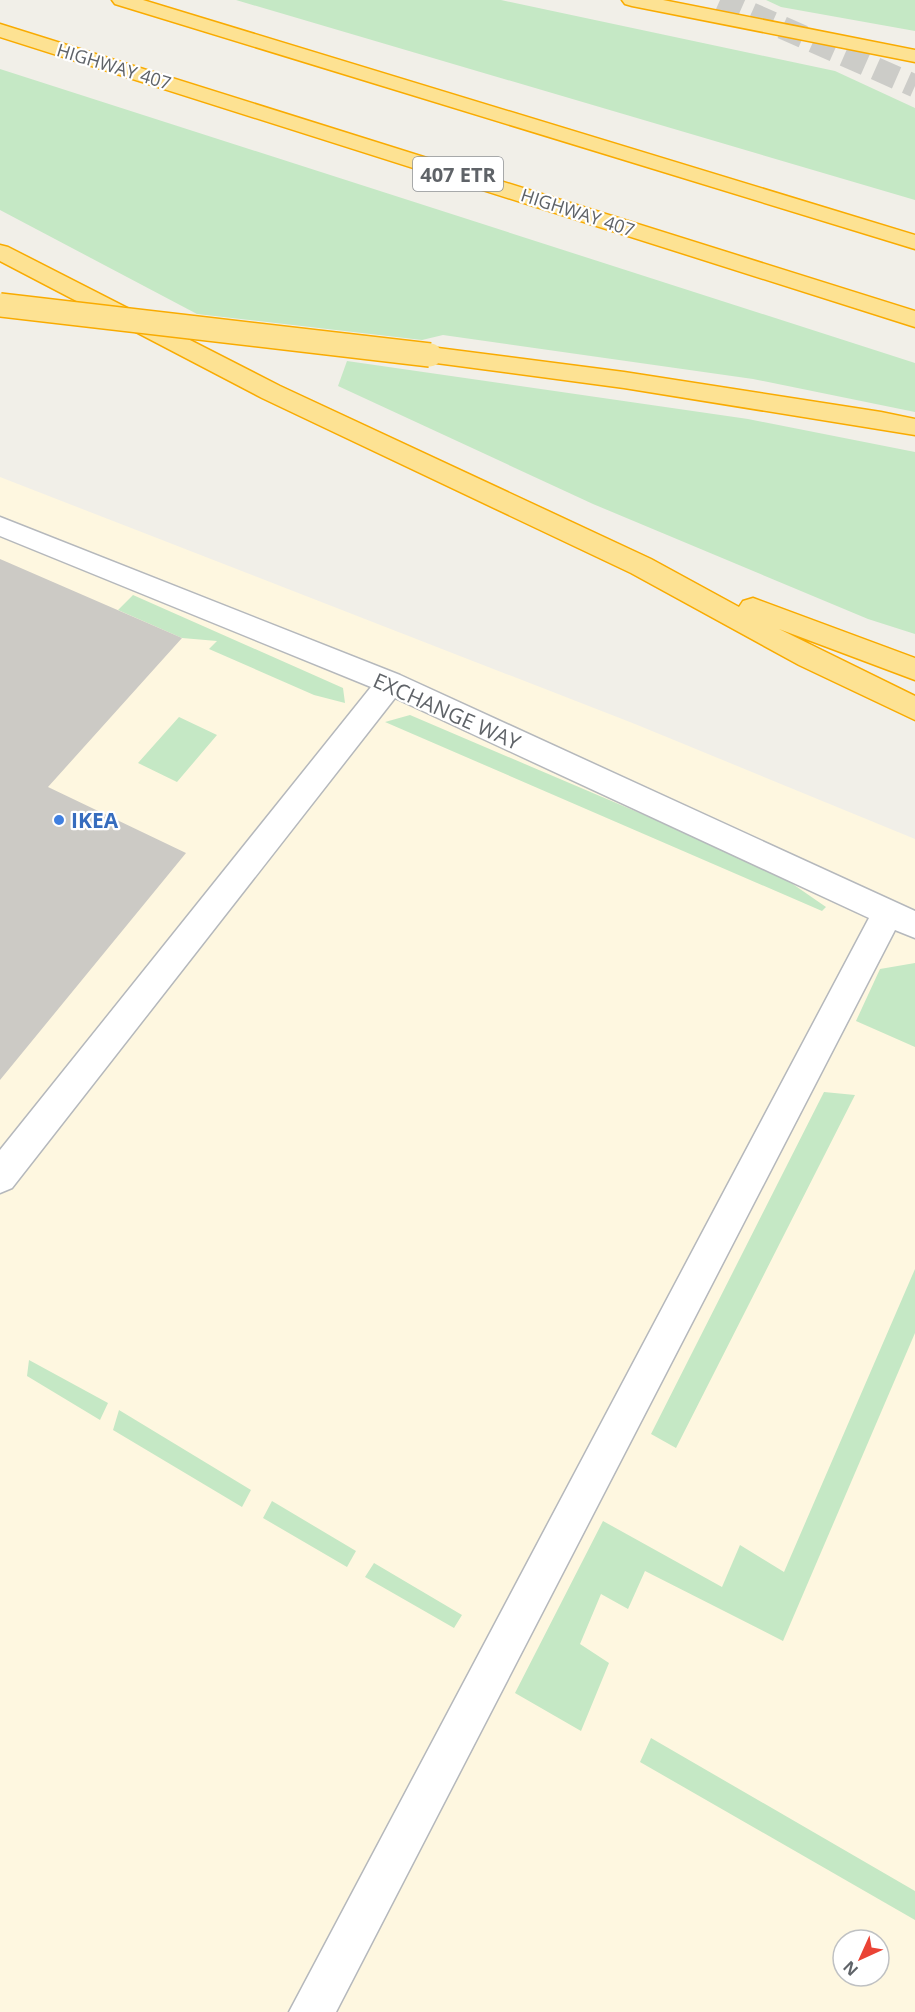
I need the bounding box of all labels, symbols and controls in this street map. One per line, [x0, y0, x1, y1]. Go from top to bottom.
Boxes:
street label: HIGHWAY 407 [54, 37, 174, 95]
road number: 407 ETR [413, 157, 503, 191]
street label: HIGHWAY 407 [518, 182, 638, 242]
street label: EXCHANGE WAY [369, 666, 525, 756]
place label: IKEA [71, 806, 119, 834]
marker: IKEA [52, 813, 66, 827]
north arrow [831, 1928, 891, 1988]
text: N [838, 1956, 863, 1981]

